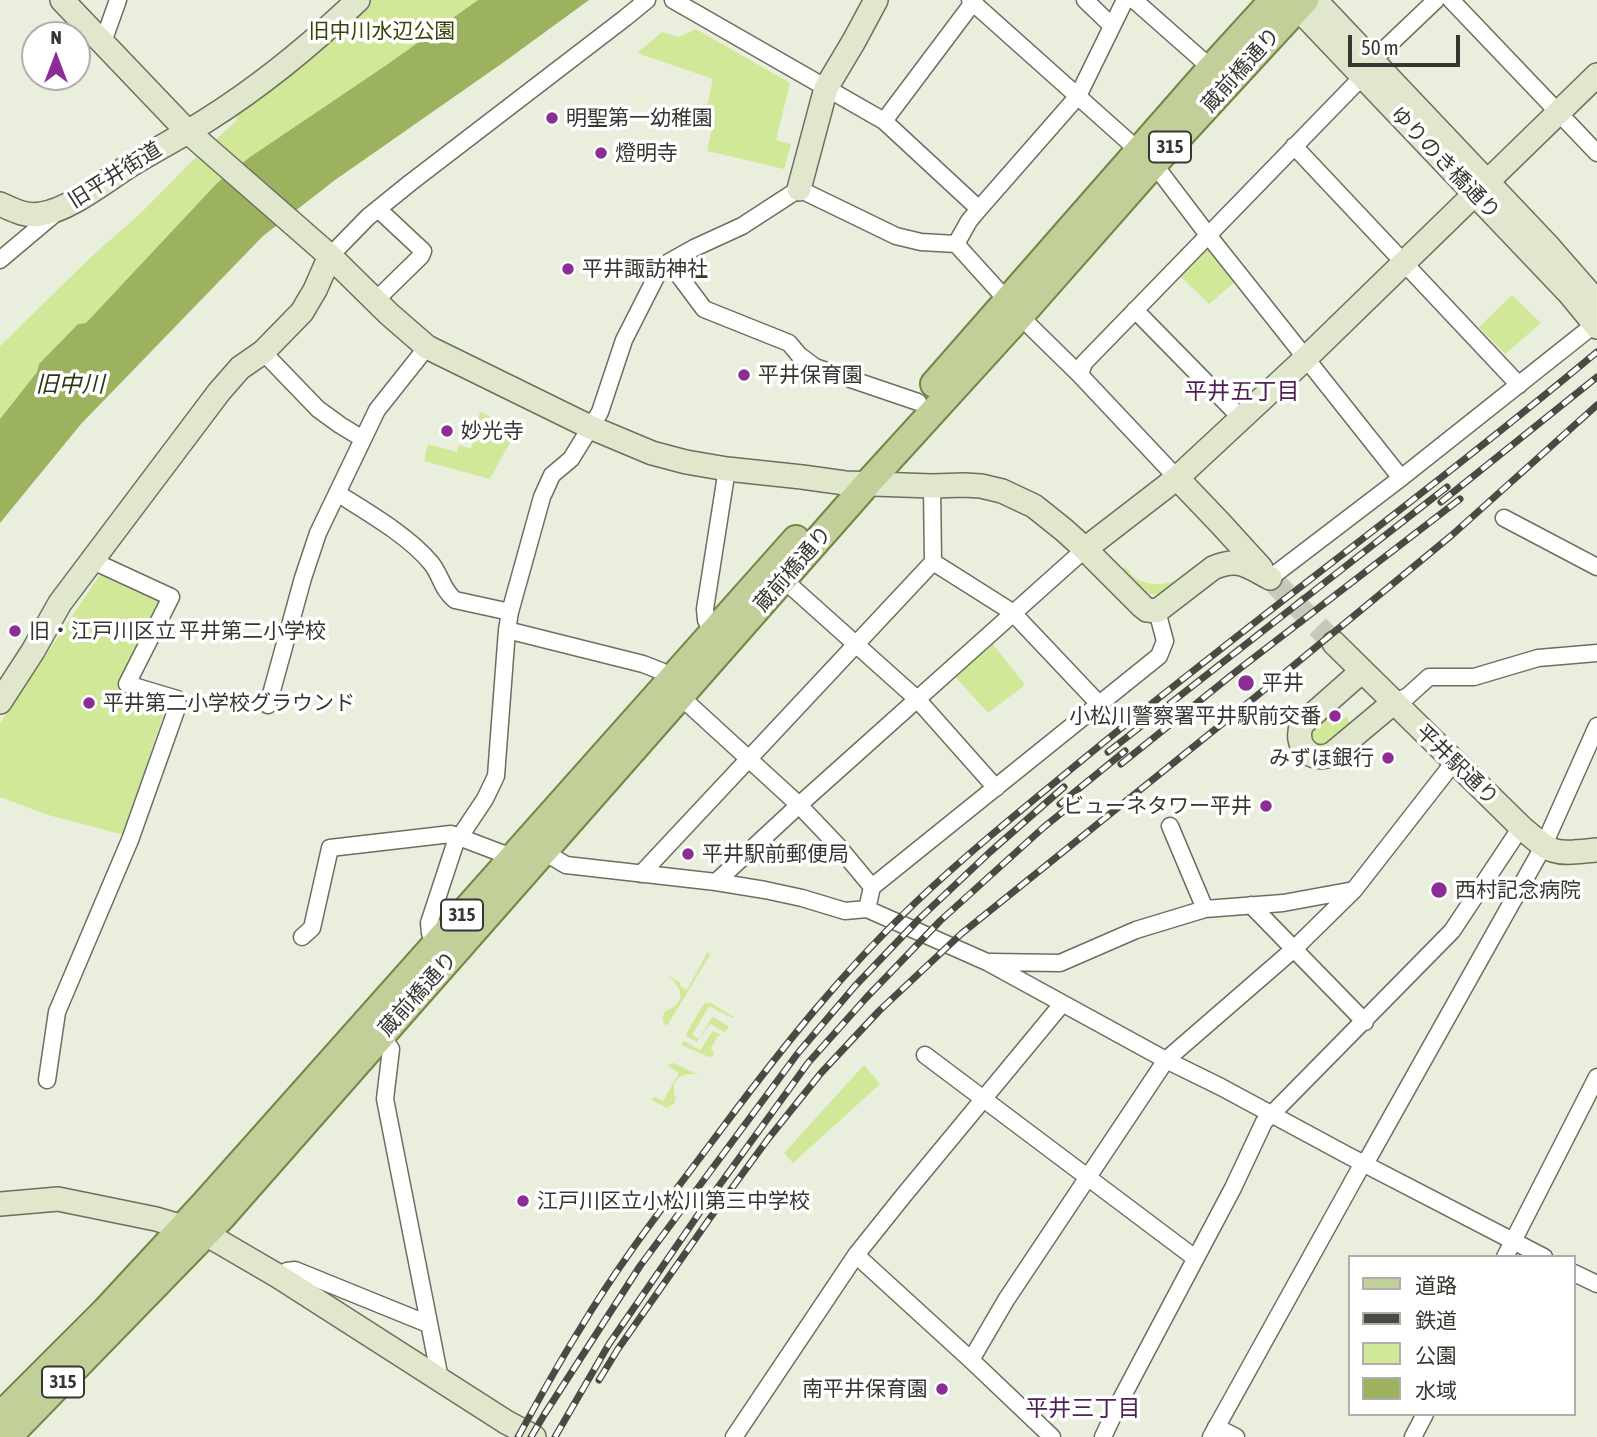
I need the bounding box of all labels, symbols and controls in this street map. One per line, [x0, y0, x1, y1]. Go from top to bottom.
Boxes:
park label: 旧中川水辺公園 [309, 18, 455, 44]
north arrow [21, 21, 91, 91]
scale bar [1352, 21, 1464, 65]
street label: 蔵前橋通り [1197, 23, 1285, 117]
text: N [50, 26, 62, 48]
text: 50 m [1361, 35, 1399, 59]
street label: ゆりのき橋通り [1385, 101, 1505, 225]
place label: 明聖第一幼稚園 [566, 105, 713, 131]
marker: 明聖第一幼稚園 [544, 110, 560, 126]
road number: 315 [1149, 132, 1191, 162]
street label: 旧平井街道 [64, 136, 166, 214]
place label: 燈明寺 [615, 140, 678, 166]
marker: 燈明寺 [593, 145, 609, 161]
place label: 平井諏訪神社 [582, 256, 708, 282]
marker: 平井諏訪神社 [560, 261, 576, 277]
place label: 平井保育園 [758, 362, 863, 388]
marker: 平井保育園 [736, 367, 752, 383]
water label: 旧中川 [36, 371, 104, 399]
district label: 平井五丁目 [1185, 378, 1299, 406]
place label: 妙光寺 [461, 418, 524, 444]
marker: 妙光寺 [439, 423, 455, 439]
street label: 蔵前橋通り [749, 521, 837, 617]
place label: 旧・江戸川区立 平井第二小学校 [29, 618, 326, 644]
marker: 旧・江戸川区立 平井第二小学校 [7, 623, 23, 639]
place label: 平井 [1262, 670, 1304, 696]
marker: 平井 [1236, 673, 1256, 693]
place label: 平井第二小学校グラウンド [103, 690, 355, 716]
marker: 平井第二小学校グラウンド [81, 695, 97, 711]
place label: 小松川警察署平井駅前交番 [1069, 703, 1321, 729]
marker: 小松川警察署平井駅前交番 [1327, 708, 1343, 724]
street label: 平井駅通り [1410, 719, 1504, 811]
place label: みずほ銀行 [1269, 745, 1374, 771]
marker: みずほ銀行 [1380, 750, 1396, 766]
place label: ビューネタワー平井 [1063, 793, 1252, 819]
marker: ビューネタワー平井 [1258, 798, 1274, 814]
place label: 平井駅前郵便局 [702, 841, 849, 867]
marker: 平井駅前郵便局 [680, 846, 696, 862]
place label: 西村記念病院 [1455, 877, 1581, 903]
marker: 西村記念病院 [1429, 880, 1449, 900]
road number: 315 [441, 900, 483, 931]
street label: 蔵前橋通り [374, 947, 462, 1041]
place label: 江戸川区立小松川第三中学校 [537, 1188, 810, 1214]
marker: 江戸川区立小松川第三中学校 [515, 1193, 531, 1209]
legend [1348, 1255, 1576, 1416]
text: 道路 [1415, 1273, 1457, 1297]
text: 鉄道 [1415, 1308, 1457, 1332]
text: 公園 [1415, 1343, 1457, 1367]
road number: 315 [42, 1366, 84, 1398]
place label: 南平井保育園 [802, 1376, 928, 1402]
text: 水域 [1415, 1378, 1457, 1402]
marker: 南平井保育園 [934, 1381, 950, 1397]
district label: 平井三丁目 [1026, 1395, 1140, 1423]

